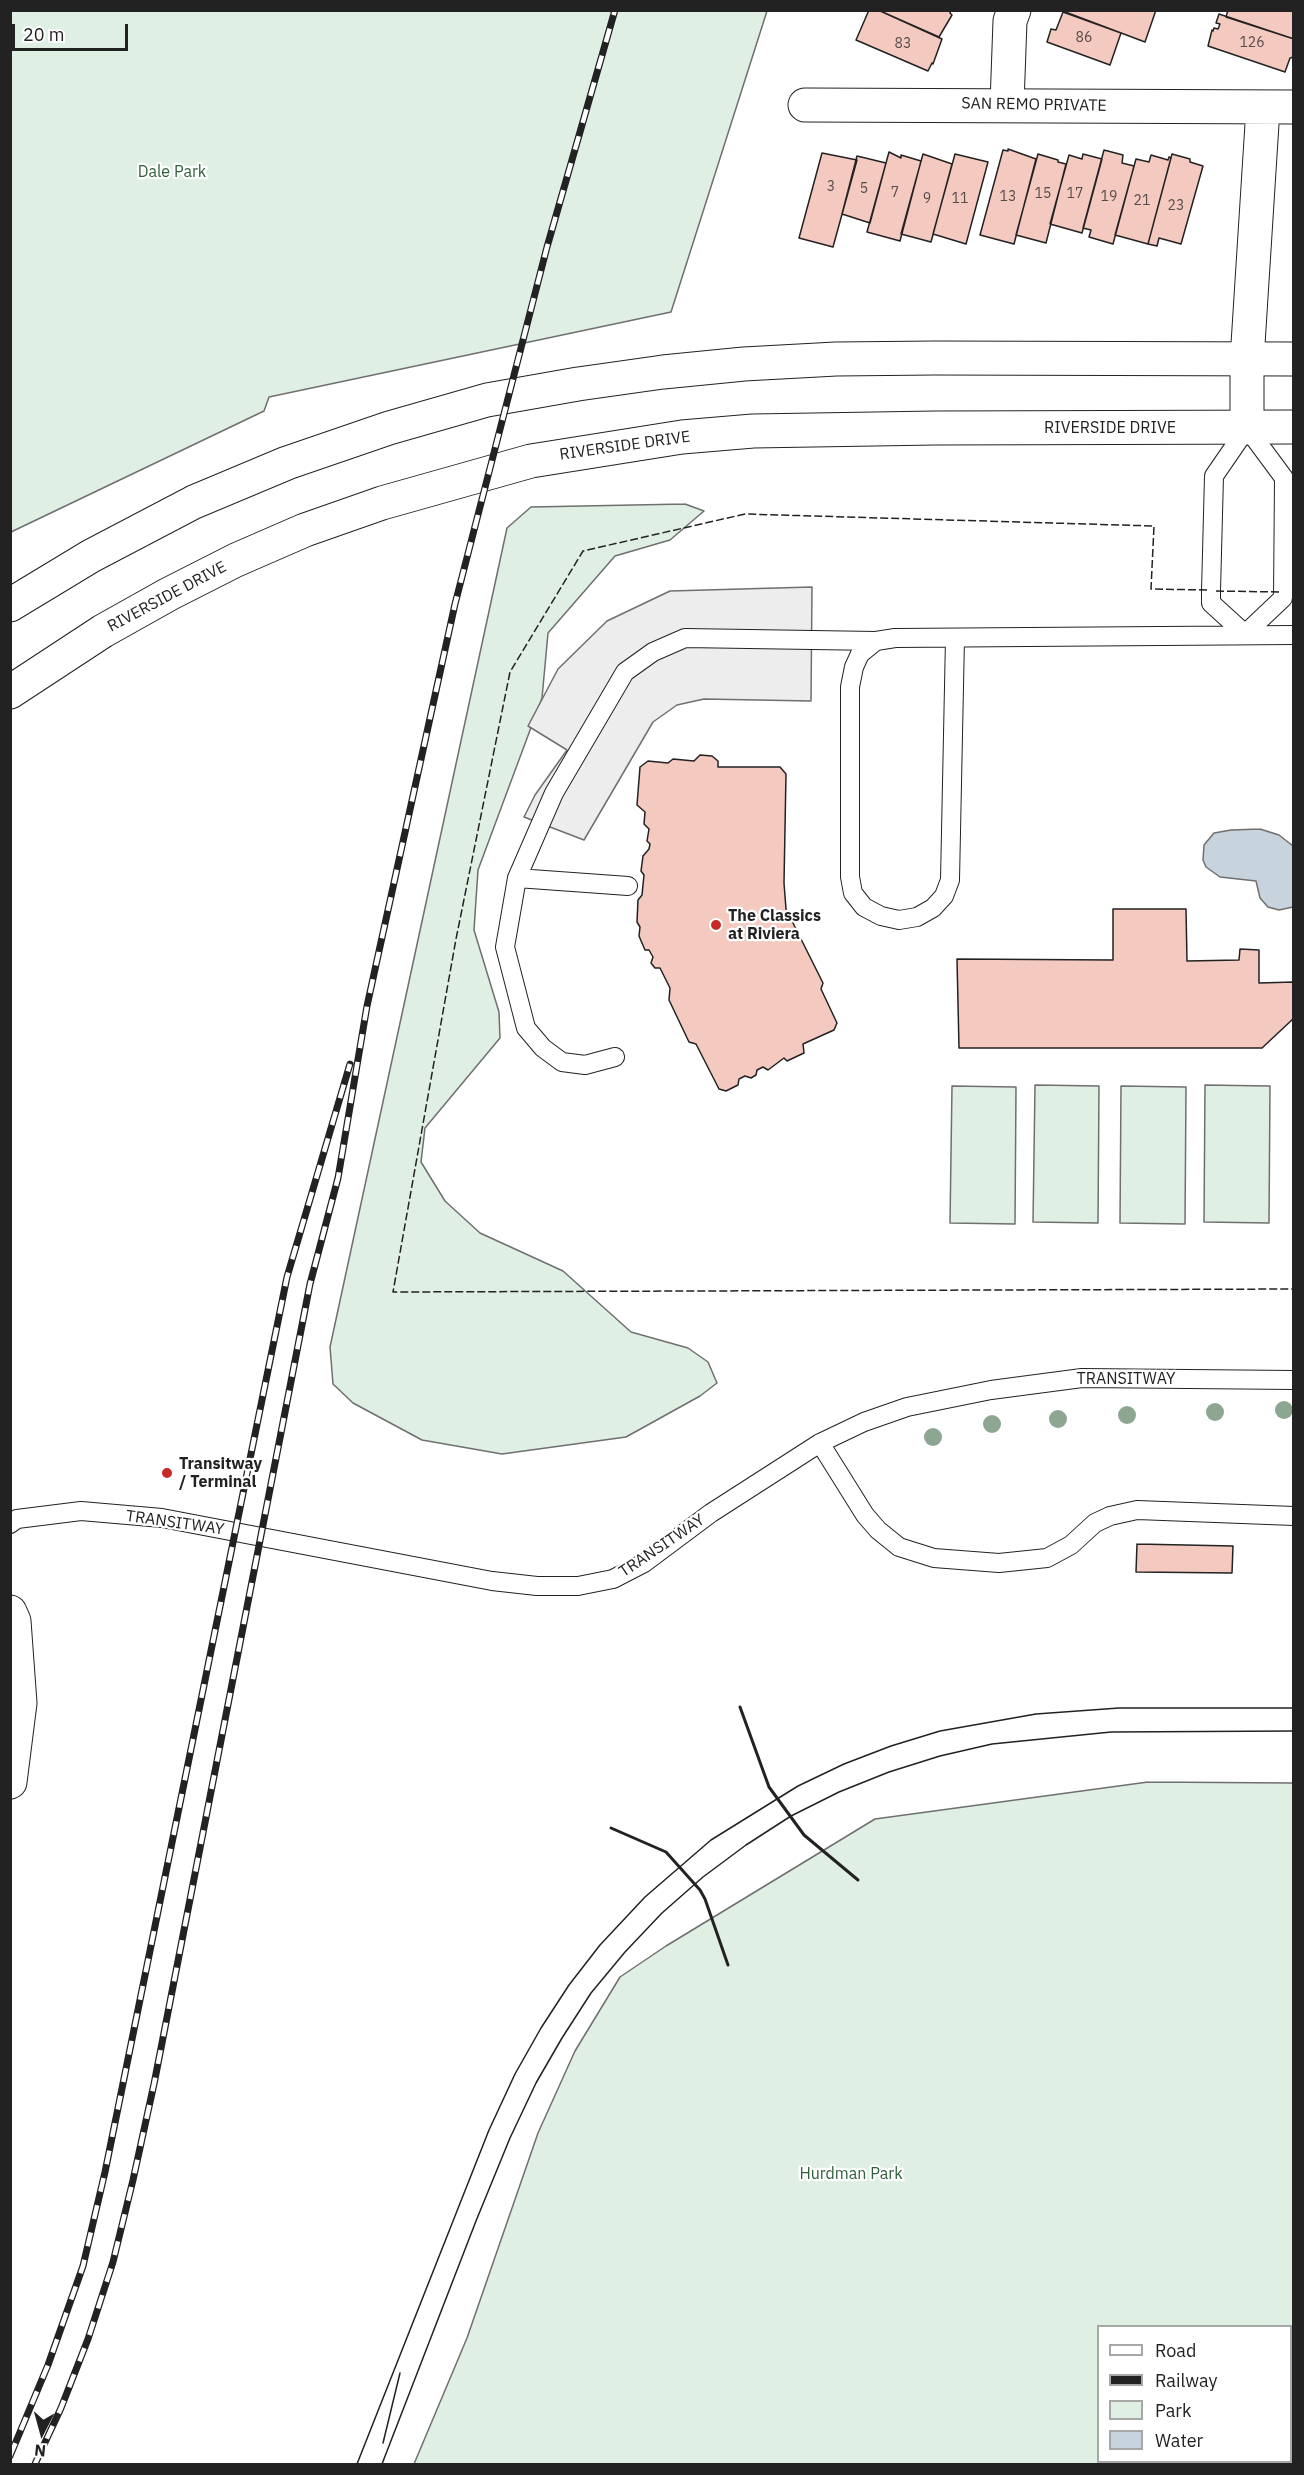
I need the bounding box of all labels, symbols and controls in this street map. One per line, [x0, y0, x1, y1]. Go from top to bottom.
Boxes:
scale bar [15, 12, 130, 50]
text: 20 m [23, 23, 65, 46]
house number: 86 [1076, 30, 1092, 46]
house number: 126 [1239, 35, 1265, 51]
house number: 83 [895, 36, 911, 52]
street label: SAN REMO PRIVATE [961, 94, 1107, 116]
park label: Dale Park [138, 162, 206, 182]
house number: 3 [827, 179, 835, 195]
house number: 5 [860, 181, 868, 197]
house number: 7 [891, 185, 899, 201]
house number: 15 [1035, 186, 1051, 202]
house number: 17 [1067, 186, 1083, 202]
house number: 13 [1000, 189, 1016, 205]
house number: 19 [1101, 189, 1117, 205]
house number: 9 [923, 191, 931, 207]
house number: 11 [952, 191, 968, 207]
house number: 21 [1134, 193, 1150, 209]
house number: 23 [1168, 198, 1184, 214]
street label: RIVERSIDE DRIVE [1044, 418, 1176, 438]
street label: RIVERSIDE DRIVE [558, 427, 692, 465]
street label: RIVERSIDE DRIVE [104, 558, 230, 636]
place label: The Classics at Riviera [728, 906, 821, 944]
marker: The Classics at Riviera [709, 918, 723, 932]
street label: TRANSITWAY [1077, 1369, 1175, 1389]
place label: Transitway / Terminal [179, 1454, 262, 1492]
marker: Transitway / Terminal [160, 1466, 174, 1480]
street label: TRANSITWAY [125, 1507, 225, 1539]
street label: TRANSITWAY [616, 1510, 708, 1582]
park label: Hurdman Park [799, 2164, 903, 2184]
legend [1097, 2325, 1292, 2463]
text: Road [1155, 2339, 1196, 2362]
text: Railway [1155, 2369, 1217, 2392]
text: Park [1155, 2399, 1191, 2422]
north arrow [12, 2403, 72, 2463]
text: Water [1155, 2429, 1203, 2452]
text: N [33, 2440, 47, 2461]

